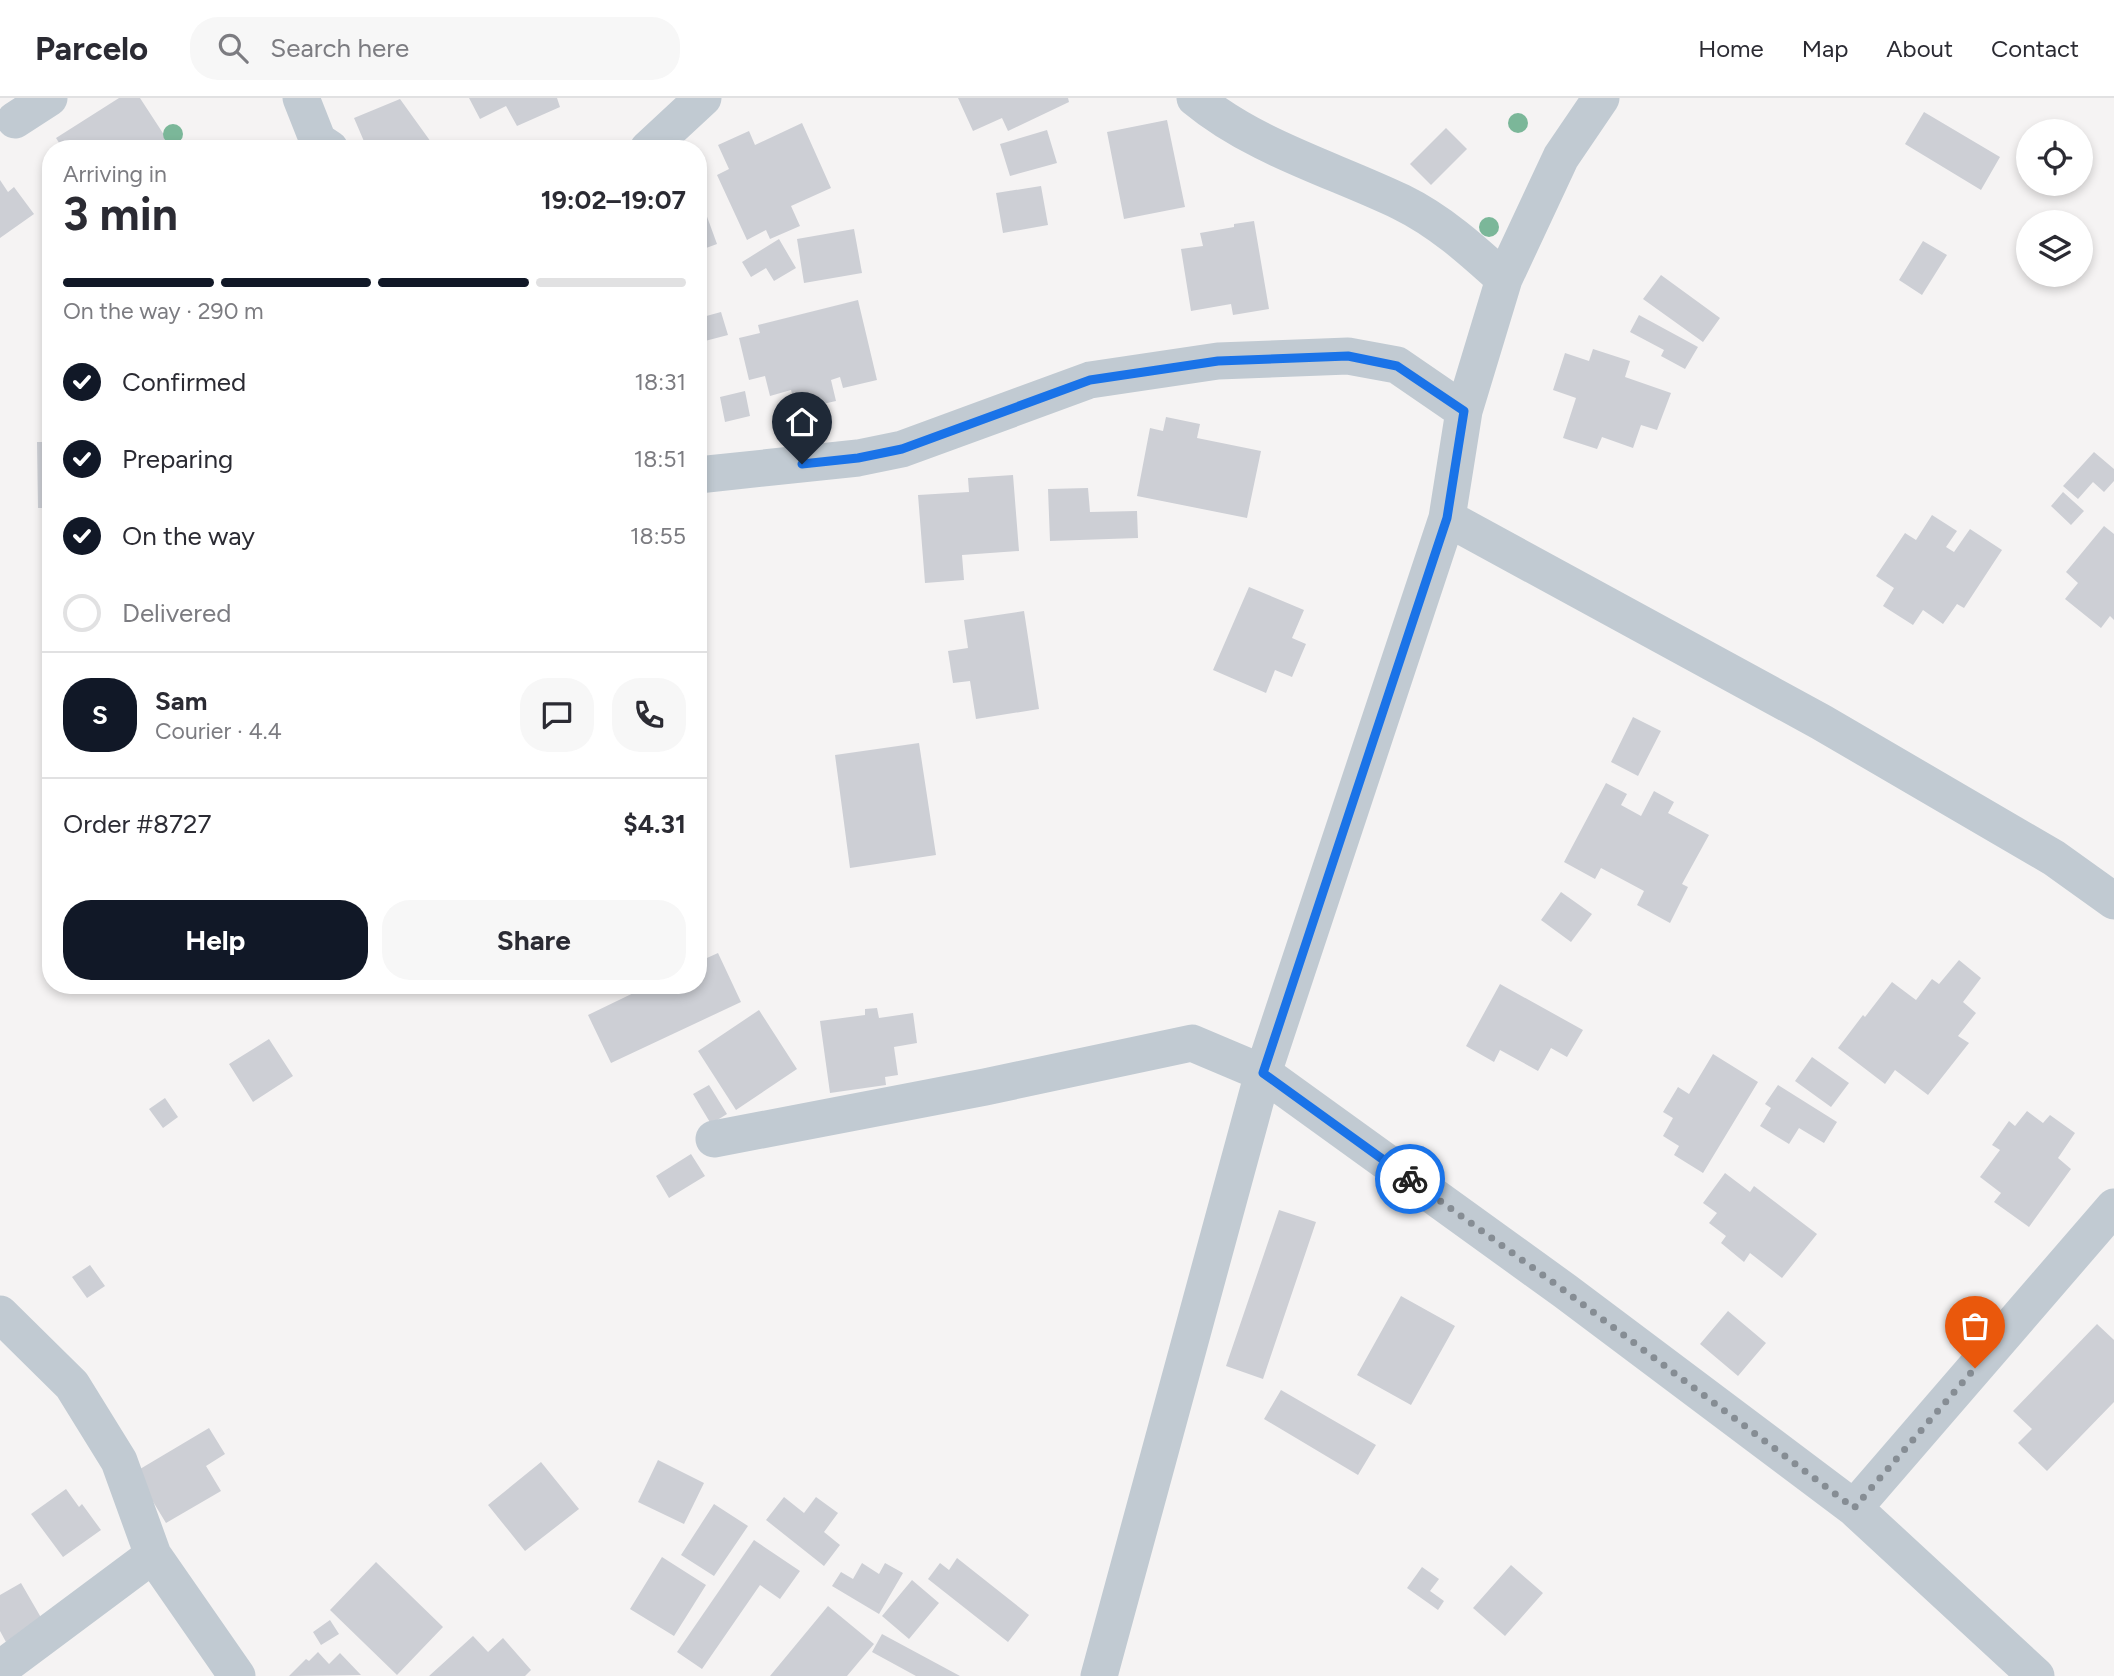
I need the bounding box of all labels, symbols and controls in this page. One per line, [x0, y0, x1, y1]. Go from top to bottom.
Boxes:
search box [190, 17, 680, 80]
text: Parcelo [35, 29, 148, 68]
icon: search [214, 29, 252, 67]
text: Search here [270, 32, 409, 64]
text: Home [1698, 34, 1764, 63]
text: Map [1802, 34, 1848, 63]
text: About [1886, 34, 1953, 63]
text: Contact [1991, 34, 2079, 63]
map controls [2016, 119, 2093, 287]
button: locate [2016, 119, 2093, 196]
text: Arriving in [63, 160, 167, 188]
text: 19:02–19:07 [541, 184, 686, 216]
text: 3 min [63, 186, 178, 242]
button: layers [2016, 210, 2093, 287]
text: On the way · 290 m [63, 297, 264, 325]
icon: check [63, 363, 101, 401]
text: Confirmed [122, 366, 246, 398]
text: 18:31 [635, 368, 686, 396]
pin [772, 392, 832, 464]
icon: home [783, 403, 821, 441]
icon: check [63, 440, 101, 478]
text: Preparing [122, 443, 233, 475]
text: 18:51 [634, 445, 686, 473]
icon: check [63, 517, 101, 555]
text: On the way [122, 520, 255, 552]
text: 18:55 [630, 522, 686, 550]
text: Delivered [122, 597, 231, 629]
button: chat [520, 678, 594, 752]
button: phone [612, 678, 686, 752]
text: Sam [155, 685, 207, 717]
text: S [92, 699, 108, 731]
text: Courier · 4.4 [155, 717, 282, 745]
text: Order #8727 [63, 808, 211, 840]
text: $4.31 [623, 808, 686, 840]
button: Help [63, 900, 368, 980]
button: Share [382, 900, 686, 980]
courier [1375, 1144, 1445, 1214]
icon: bike [1391, 1160, 1429, 1198]
pin [1945, 1296, 2005, 1368]
icon: bag [1956, 1307, 1994, 1345]

